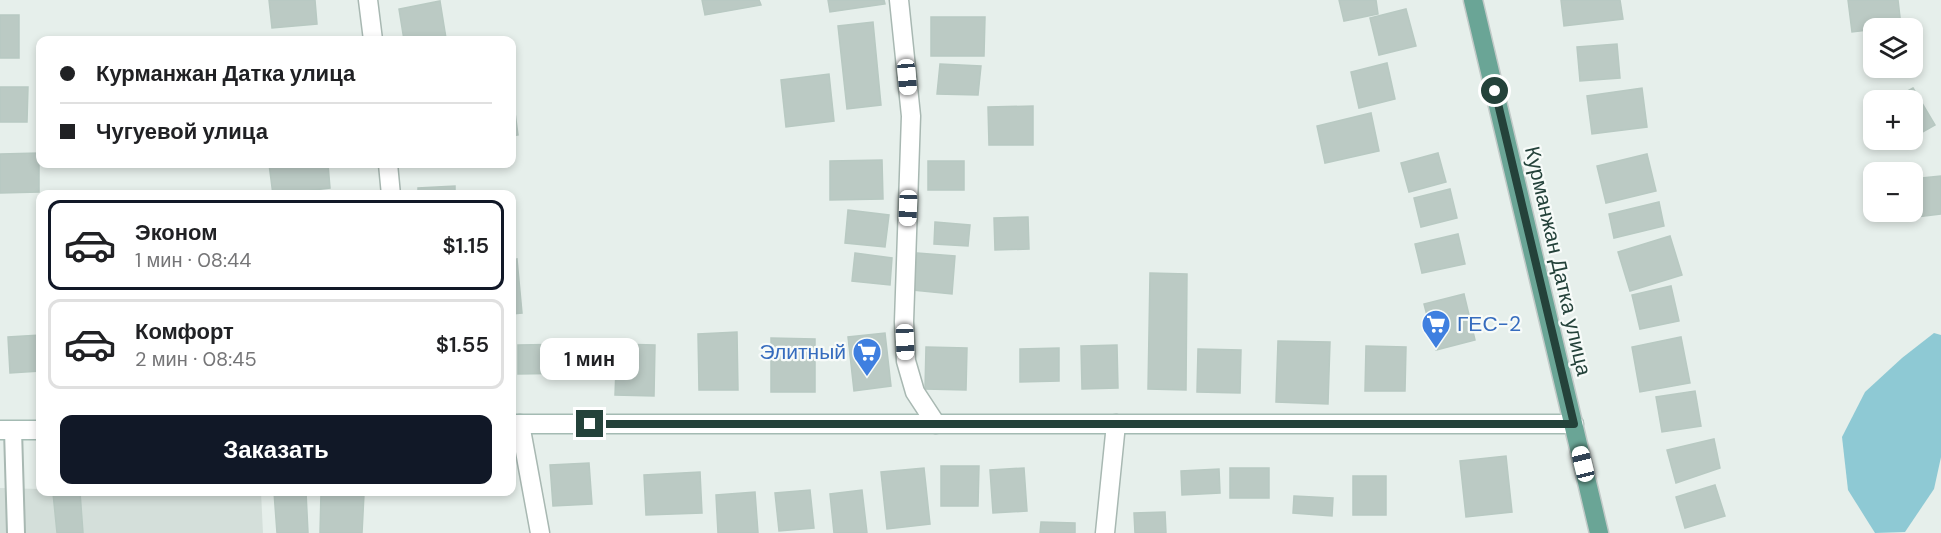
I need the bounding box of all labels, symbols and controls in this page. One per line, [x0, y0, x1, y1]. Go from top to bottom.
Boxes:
map controls [1863, 18, 1923, 222]
button: layers [1863, 18, 1923, 78]
car [896, 58, 918, 96]
text: Курманжан Датка улица [96, 59, 355, 88]
route start [1481, 77, 1508, 104]
button: + [1863, 90, 1923, 150]
text: Чугуевой улица [96, 117, 268, 146]
street label: Курманжан Датка улица [1518, 144, 1598, 379]
button: − [1863, 162, 1923, 222]
car [898, 190, 918, 226]
icon: car [63, 218, 117, 272]
text: Эконом [135, 218, 218, 247]
text: $1.15 [442, 231, 489, 260]
text: 1 мин · 08:44 [135, 247, 251, 273]
supermarket icon: ГЕС-2 [1420, 308, 1452, 350]
place label: ГЕС-2 [1457, 310, 1521, 338]
icon: car [63, 317, 117, 371]
text: Комфорт [135, 317, 234, 346]
car [895, 324, 915, 360]
text: $1.55 [436, 330, 489, 359]
supermarket icon: Элитный [851, 336, 883, 378]
callout: 1 мин [540, 337, 640, 379]
place label: Элитный [760, 338, 846, 366]
text: 2 мин · 08:45 [135, 346, 257, 372]
text: 1 мин [564, 346, 615, 372]
route end [576, 410, 603, 437]
button: Заказать [60, 415, 492, 484]
car [1570, 444, 1596, 484]

